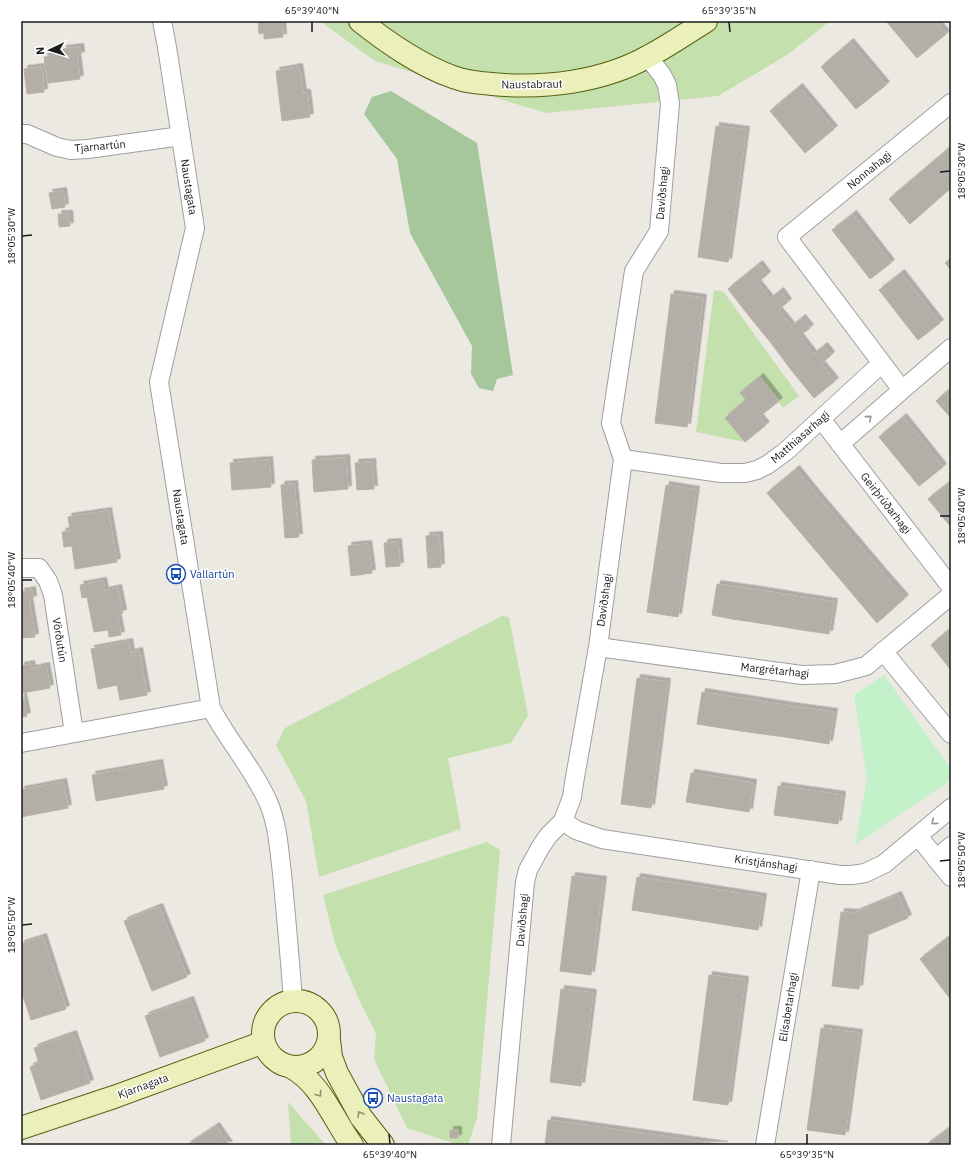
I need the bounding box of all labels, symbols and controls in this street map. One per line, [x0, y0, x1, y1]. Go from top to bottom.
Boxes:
text: 65°39'40"N [285, 4, 339, 17]
text: 65°39'35"N [702, 4, 756, 17]
north arrow [30, 30, 70, 70]
text: N [33, 46, 47, 55]
street label: Naustabraut [501, 76, 563, 92]
street label: Tjarnartún [74, 137, 126, 155]
text: 18°05'30"W [955, 143, 968, 199]
street label: Nonnahagi [844, 148, 894, 192]
street label: Naustagata [178, 158, 200, 216]
street label: Daviðshagi [653, 166, 671, 220]
text: 18°05'30"W [5, 208, 18, 264]
street label: Matthiasarhagi [768, 408, 832, 466]
one-way arrow [865, 416, 872, 423]
street label: Geirþrúðarhagi [858, 470, 914, 536]
street label: Naustagata [170, 488, 192, 546]
text: 18°05'40"W [955, 488, 968, 544]
text: 18°05'40"W [5, 552, 18, 608]
bus stop icon: Vallartún [165, 563, 187, 585]
place label: Vallartún [190, 567, 234, 581]
street label: Daviðshagi [593, 573, 615, 627]
street label: Vörðutún [50, 617, 70, 663]
street label: Margrétarhagi [740, 659, 810, 681]
one-way arrow [932, 817, 939, 824]
text: 18°05'50"W [955, 832, 968, 888]
street label: Kristjánshagi [733, 852, 799, 874]
street label: Daviðshagi [513, 893, 531, 947]
text: 18°05'50"W [5, 897, 18, 953]
street label: Elísabetarhagi [776, 971, 800, 1043]
street label: Kjarnagata [116, 1070, 170, 1102]
bus stop icon: Naustagata [362, 1087, 384, 1109]
one-way arrow [314, 1089, 321, 1096]
place label: Naustagata [387, 1091, 443, 1105]
one-way arrow [357, 1111, 364, 1118]
text: 65°39'40"N [363, 1148, 417, 1161]
text: 65°39'35"N [780, 1148, 834, 1161]

